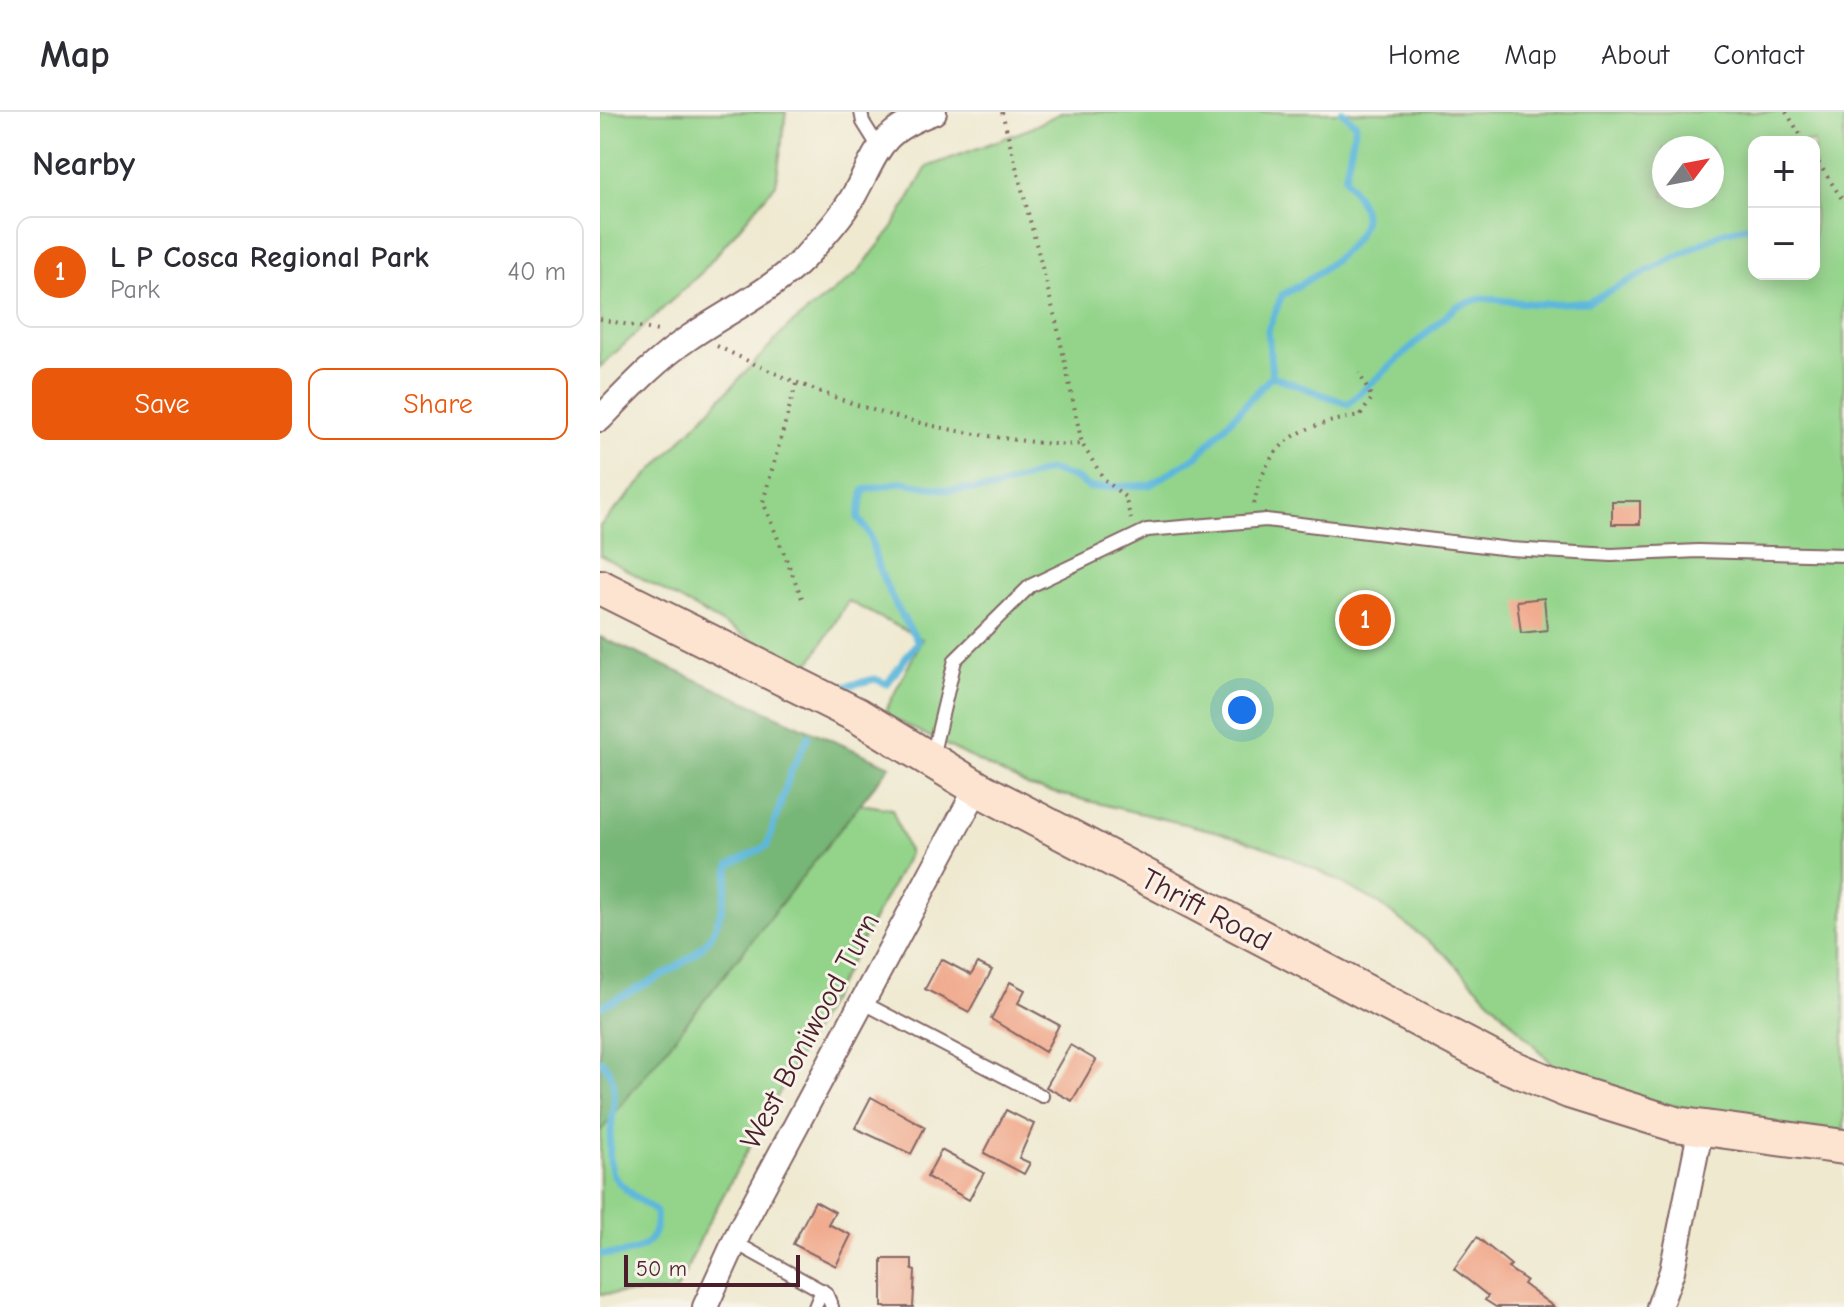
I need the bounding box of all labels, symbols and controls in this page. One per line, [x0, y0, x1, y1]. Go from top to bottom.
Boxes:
text: Map [40, 33, 110, 77]
text: Home [1388, 39, 1460, 71]
text: Map [1504, 39, 1557, 71]
text: About [1601, 39, 1669, 71]
text: Contact [1713, 39, 1804, 71]
north arrow [1652, 136, 1724, 208]
map controls [1748, 136, 1820, 280]
button: + [1748, 136, 1820, 208]
text: Nearby [32, 144, 135, 184]
button: − [1748, 208, 1820, 280]
text: L P Cosca Regional Park [110, 240, 429, 275]
text: 1 [55, 257, 65, 287]
text: 40 m [507, 257, 566, 287]
text: Park [110, 275, 160, 305]
button: Save [32, 368, 292, 440]
button: Share [308, 368, 568, 440]
pin: 1 [1339, 590, 1391, 650]
your location [1222, 690, 1262, 730]
street label: Thrift Road [1135, 861, 1277, 959]
street label: West Boniwood Turn [733, 907, 887, 1155]
scale bar [624, 1251, 800, 1287]
text: 50 m [636, 1256, 687, 1282]

